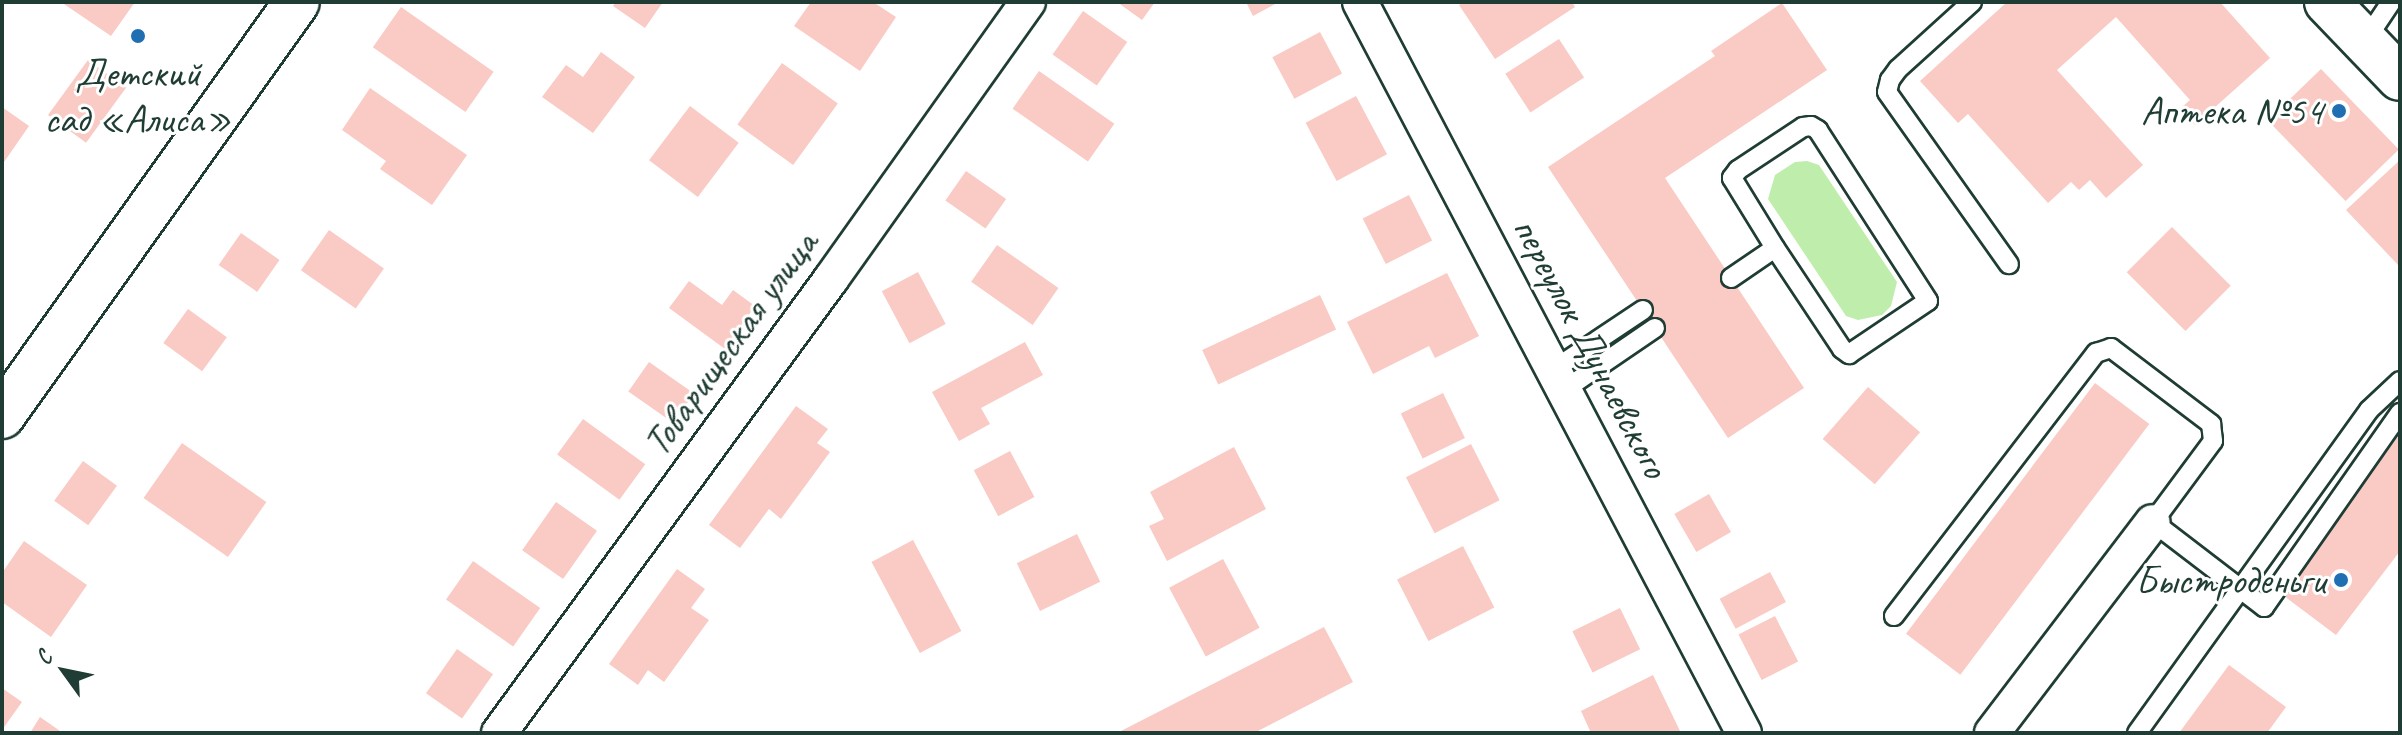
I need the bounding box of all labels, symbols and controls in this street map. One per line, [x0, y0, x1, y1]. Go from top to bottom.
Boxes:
marker: Детский сад «Алиса» [129, 27, 147, 45]
place label: Детский сад «Алиса» [44, 49, 232, 143]
place label: Аптека №54 [2141, 87, 2323, 135]
marker: Аптека №54 [2330, 102, 2348, 120]
street label: переулок Дунаевского [1502, 208, 1680, 486]
street label: Товарищеская улица [632, 221, 828, 465]
place label: Быстроденьги [2136, 556, 2325, 604]
marker: Быстроденьги [2332, 571, 2350, 589]
north arrow [24, 631, 104, 711]
text: С [29, 646, 59, 670]

